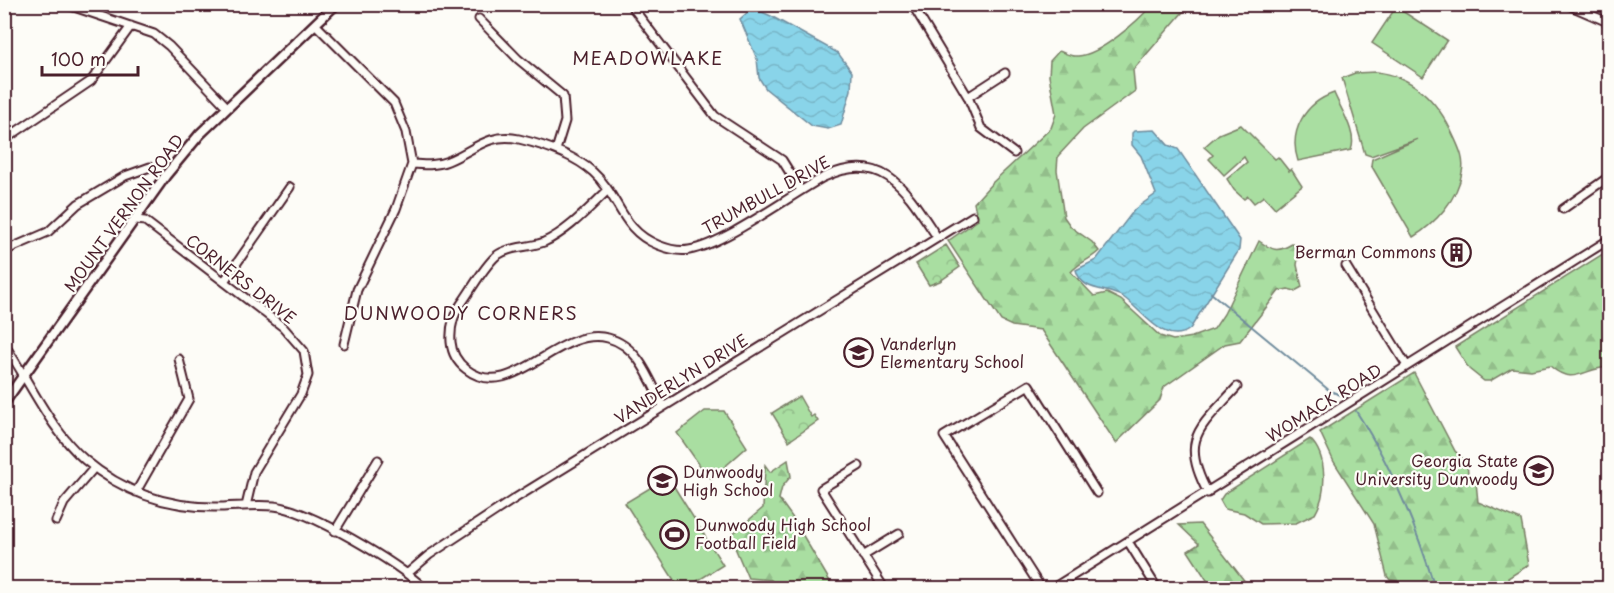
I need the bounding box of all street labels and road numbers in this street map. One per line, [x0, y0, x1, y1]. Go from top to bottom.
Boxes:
street label: MOUNT VERNON ROAD [58, 128, 189, 296]
street label: TRUMBULL DRIVE [697, 149, 834, 239]
street label: CORNERS DRIVE [181, 227, 302, 329]
street label: VANDERLYN DRIVE [609, 327, 752, 429]
street label: WOMACK ROAD [1261, 357, 1386, 447]

